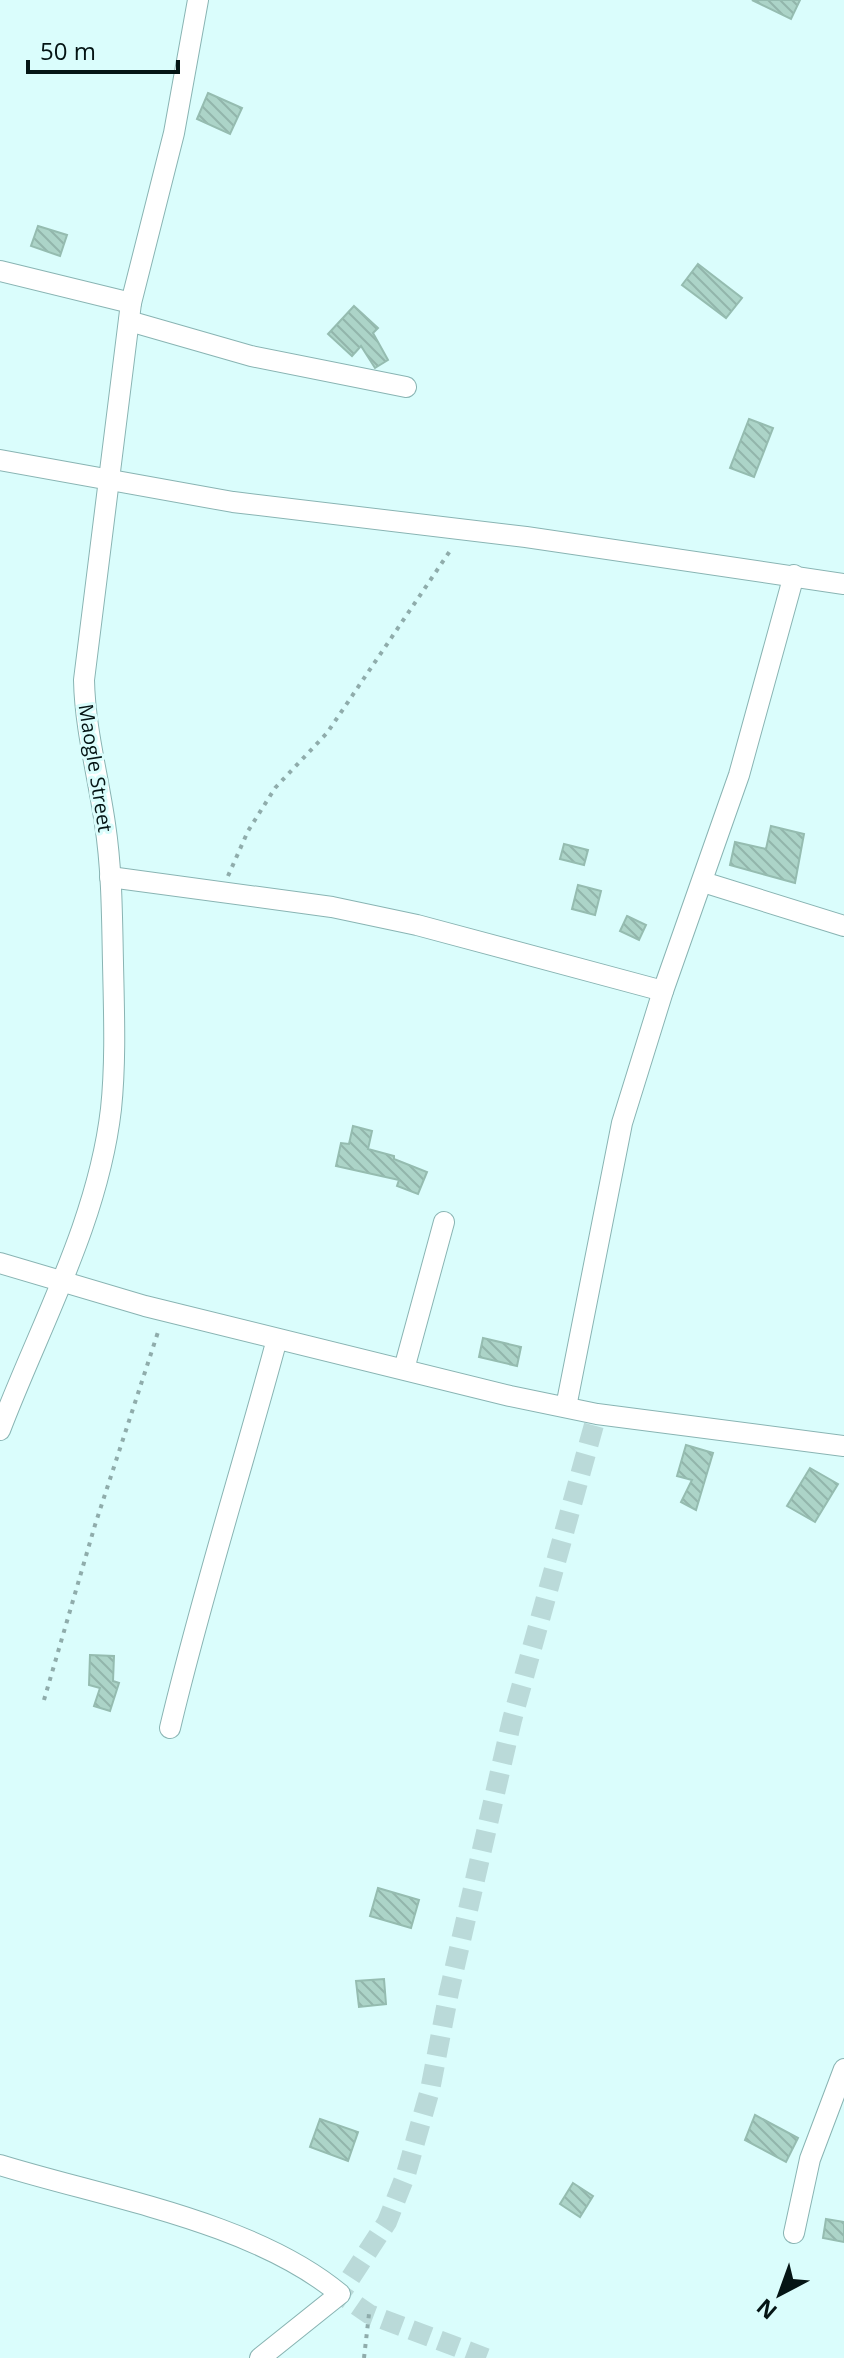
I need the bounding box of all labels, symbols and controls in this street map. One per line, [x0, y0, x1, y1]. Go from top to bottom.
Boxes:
scale bar [28, 24, 178, 74]
text: 50 m [40, 34, 96, 67]
street label: Maogle Street [73, 702, 119, 834]
north arrow [740, 2254, 820, 2334]
text: N [750, 2293, 783, 2327]

